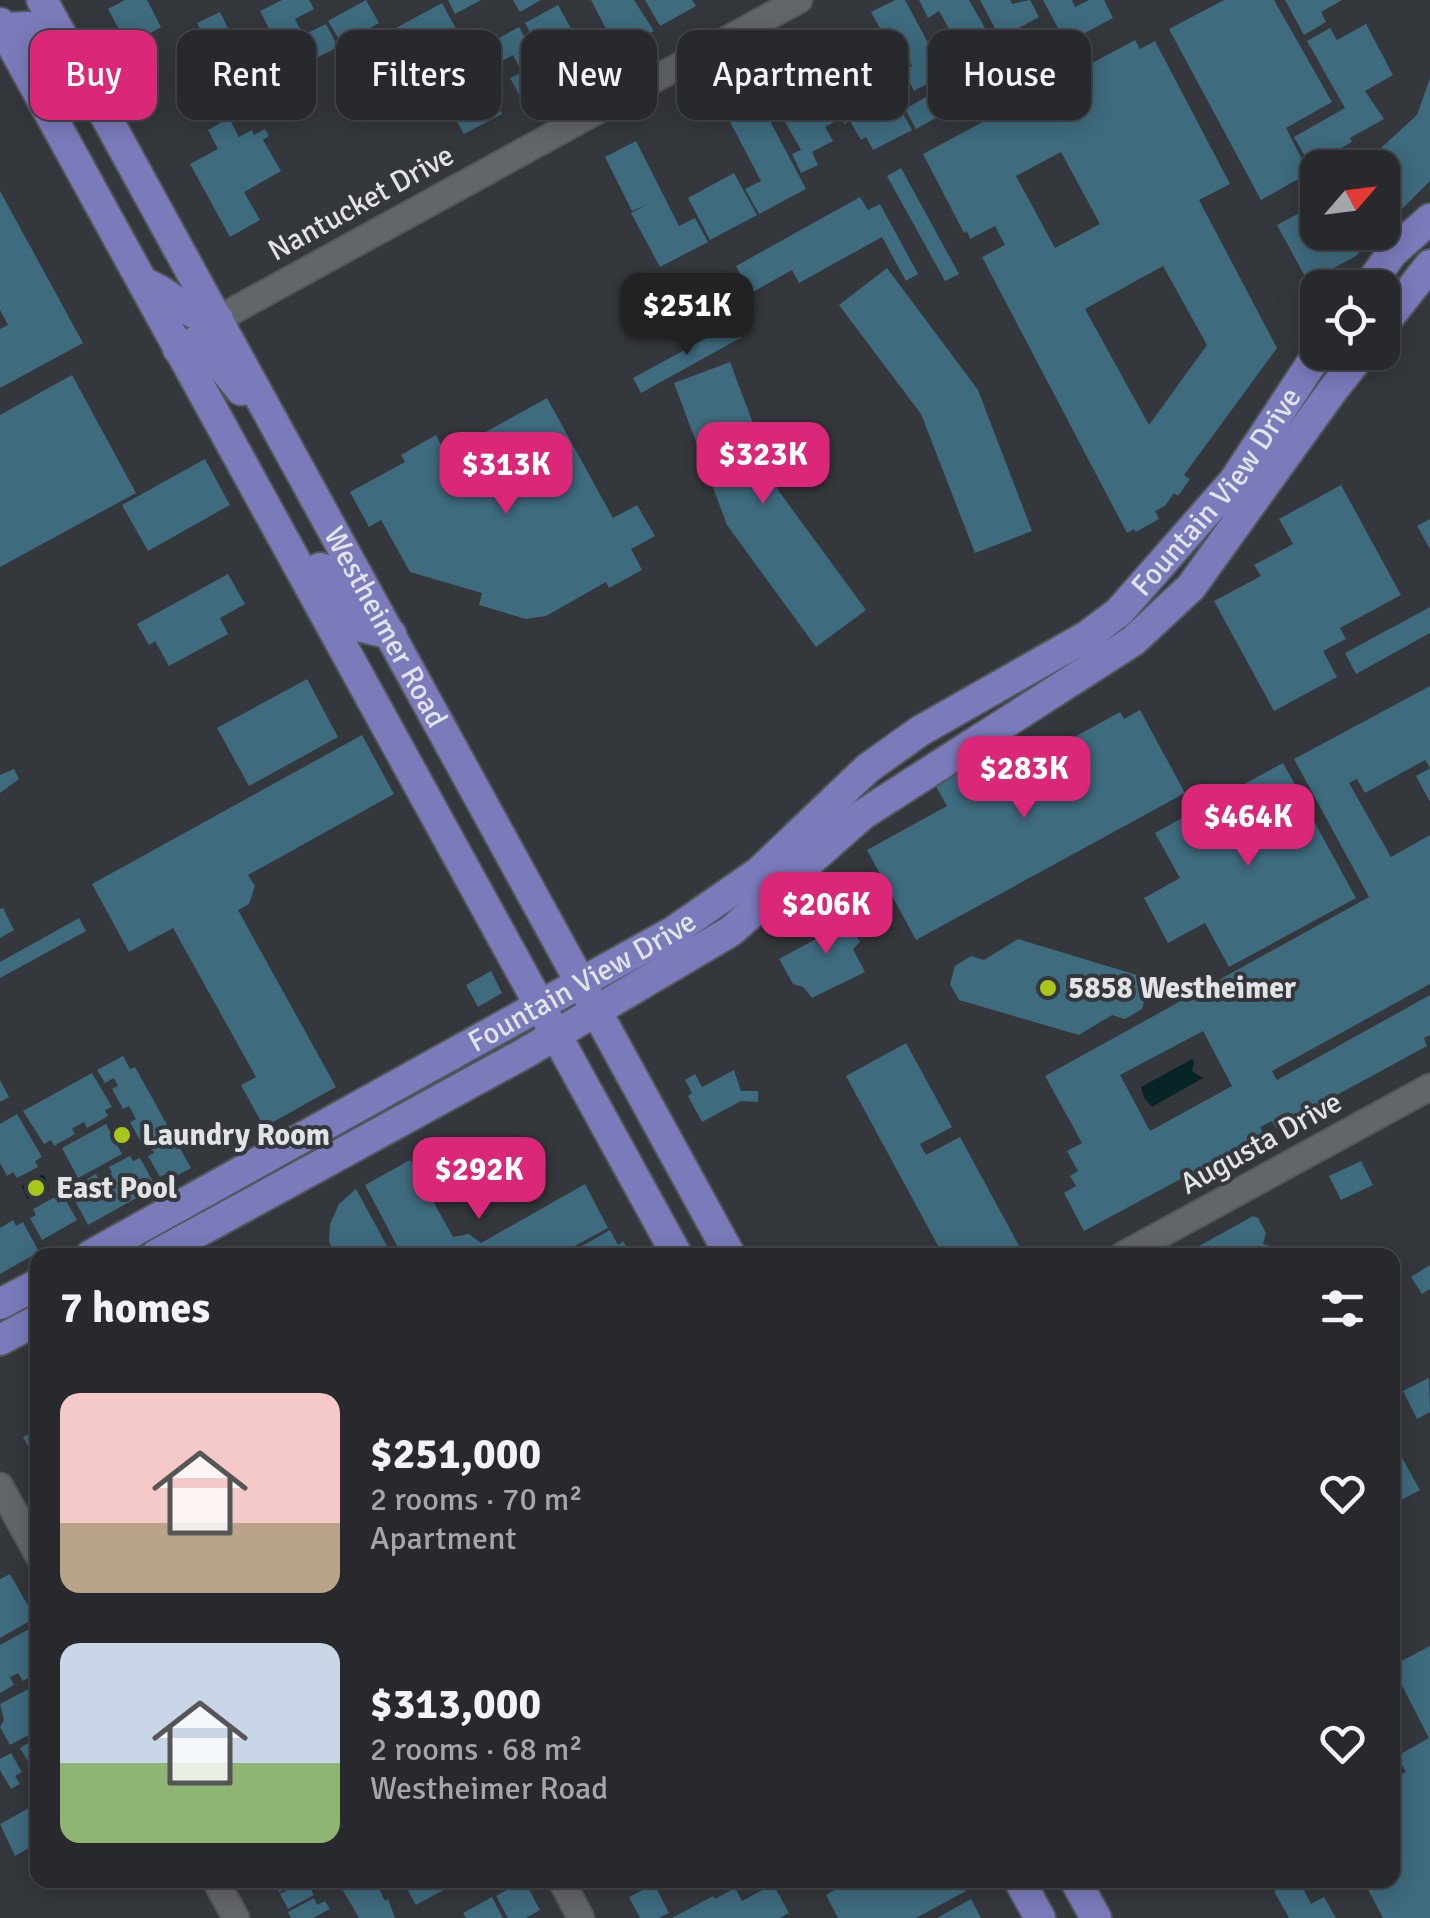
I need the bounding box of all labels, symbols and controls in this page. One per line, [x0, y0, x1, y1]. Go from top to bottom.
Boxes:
chip: Buy [30, 30, 157, 120]
chip: Rent [177, 30, 316, 120]
chip: Filters [336, 30, 501, 120]
chip: New [521, 30, 657, 120]
chip: Apartment [677, 30, 908, 120]
chip: House [928, 30, 1091, 120]
street label: Nantucket Drive [262, 137, 460, 269]
north arrow [1300, 150, 1400, 250]
map controls [1300, 150, 1400, 370]
button: locate [1300, 270, 1400, 370]
pin: $251K [617, 273, 757, 358]
text: $251K [643, 286, 731, 325]
street label: Fountain View Drive [1123, 380, 1309, 604]
pin: $323K [693, 422, 833, 507]
pin: $313K [436, 432, 576, 517]
text: $323K [719, 435, 807, 474]
text: $313K [462, 445, 550, 484]
street label: Westheimer Road [316, 520, 456, 734]
pin: $283K [954, 736, 1094, 821]
text: $283K [980, 749, 1068, 788]
pin: $464K [1178, 784, 1318, 869]
text: $464K [1204, 797, 1292, 836]
pin: $206K [756, 872, 896, 957]
text: $206K [782, 885, 870, 924]
street label: Fountain View Drive [462, 903, 703, 1060]
place label: 5858 Westheimer [1068, 970, 1296, 1007]
marker: 5858 Westheimer [1037, 977, 1059, 999]
street label: Augusta Drive [1174, 1083, 1348, 1203]
place label: Laundry Room [142, 1117, 330, 1154]
marker: Laundry Room [111, 1124, 133, 1146]
pin: $292K [409, 1137, 549, 1222]
text: $292K [435, 1150, 523, 1189]
place label: East Pool [56, 1170, 177, 1207]
marker: East Pool [25, 1177, 47, 1199]
icon: filters [1315, 1281, 1370, 1336]
text: 7 homes [60, 1283, 210, 1334]
text: $251,000 [370, 1429, 541, 1480]
icon: home [140, 1433, 260, 1553]
icon: heart [1315, 1466, 1370, 1521]
text: 2 rooms · 70 m² [370, 1480, 583, 1519]
text: Apartment [370, 1519, 517, 1558]
text: $313,000 [370, 1679, 541, 1730]
icon: home [140, 1683, 260, 1803]
icon: heart [1315, 1716, 1370, 1771]
text: 2 rooms · 68 m² [370, 1730, 583, 1769]
text: Westheimer Road [370, 1769, 608, 1808]

